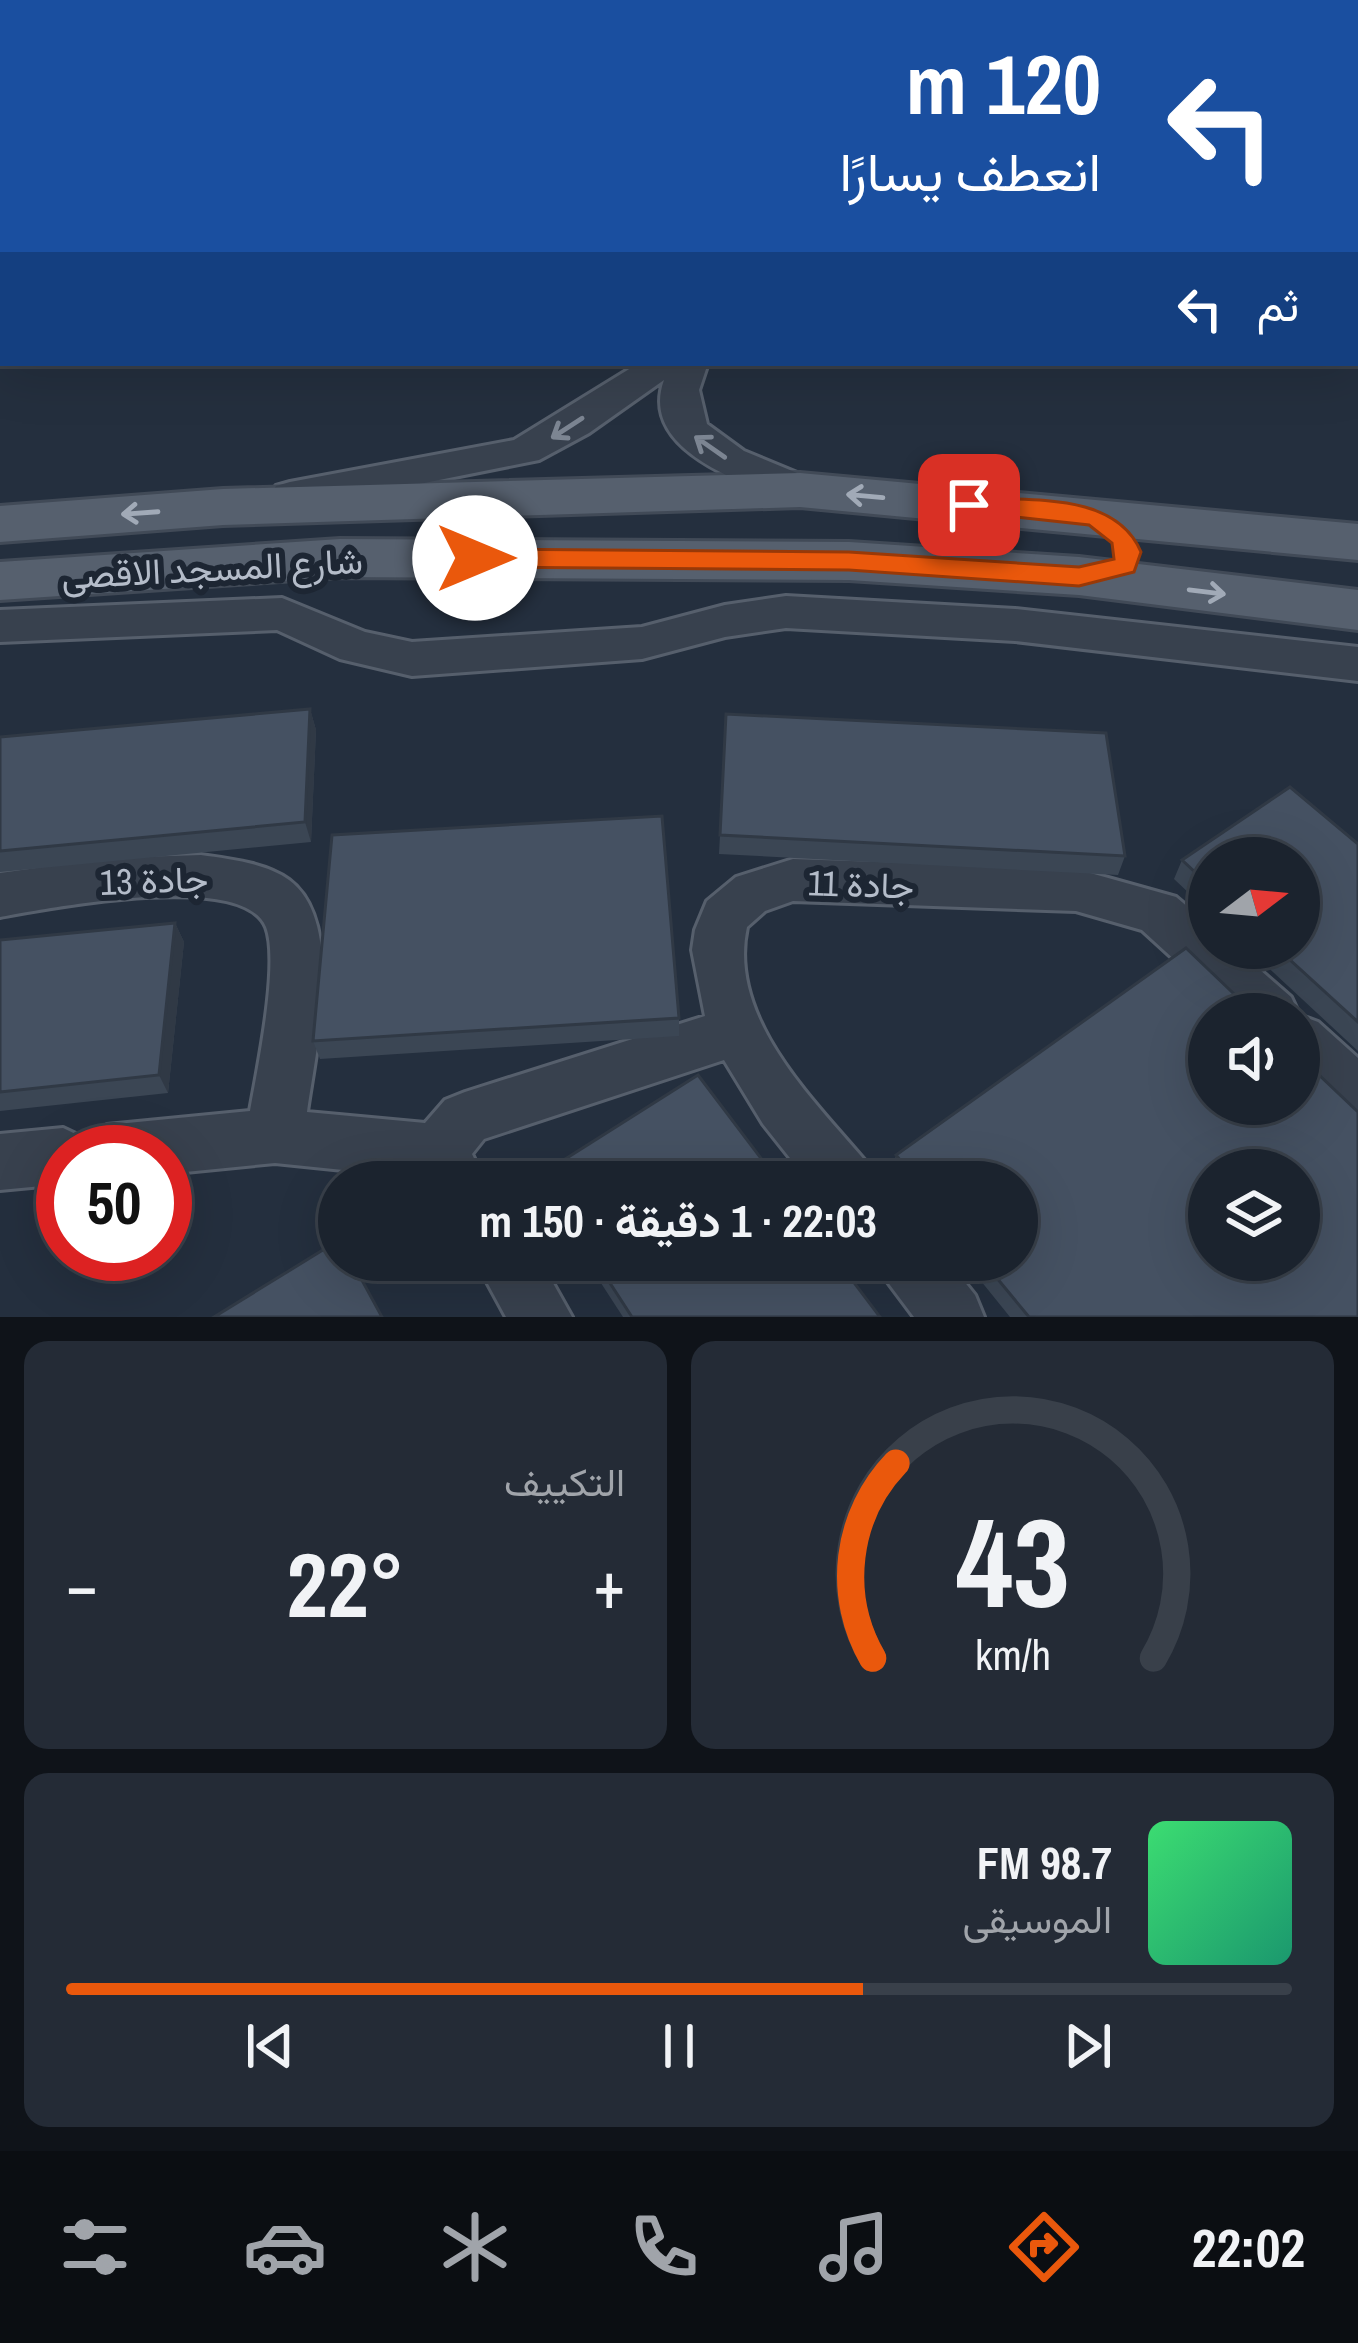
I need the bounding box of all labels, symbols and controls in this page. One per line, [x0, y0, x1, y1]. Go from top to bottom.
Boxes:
text: 120 m [906, 27, 1101, 140]
icon: left [1143, 48, 1299, 204]
text: انعطف يسارًا [839, 135, 1101, 208]
text: ثم [1257, 274, 1299, 335]
icon: left [1167, 276, 1233, 342]
one-way arrow [551, 416, 585, 440]
one-way arrow [694, 435, 727, 460]
pin [918, 454, 1020, 556]
icon: arrive [936, 472, 1002, 538]
one-way arrow [846, 484, 885, 507]
position arrow [412, 495, 538, 621]
one-way arrow [121, 502, 160, 525]
street label: شارع المسجد الاقصى [60, 536, 364, 601]
one-way arrow [1187, 581, 1226, 603]
north arrow [1188, 837, 1320, 969]
map controls [1188, 837, 1320, 1281]
street label: جادة 13 [99, 854, 209, 906]
street label: جادة 11 [807, 858, 915, 910]
button: sound [1188, 993, 1320, 1125]
speed limit sign: 50 [36, 1125, 192, 1281]
button: layers [1188, 1149, 1320, 1281]
text: 22:03 · 1 دقيقة · 150 m [479, 1190, 877, 1251]
text: التكييف [504, 1456, 625, 1508]
text: 43 [956, 1478, 1069, 1646]
text: 22° [286, 1524, 405, 1645]
text: − [66, 1540, 98, 1629]
text: + [593, 1540, 625, 1629]
text: km/h [974, 1626, 1051, 1683]
text: 98.7 FM [977, 1832, 1112, 1893]
text: الموسيقى [962, 1893, 1112, 1945]
icon: previous [237, 2013, 303, 2079]
icon: pause [646, 2013, 712, 2079]
icon: next [1055, 2013, 1121, 2079]
icon: filters [53, 2205, 137, 2289]
icon: car [243, 2205, 327, 2289]
icon: climate [433, 2205, 517, 2289]
icon: phone [622, 2205, 706, 2289]
icon: music [812, 2205, 896, 2289]
icon: directions [1002, 2205, 1086, 2289]
text: 22:02 [1192, 2211, 1305, 2284]

